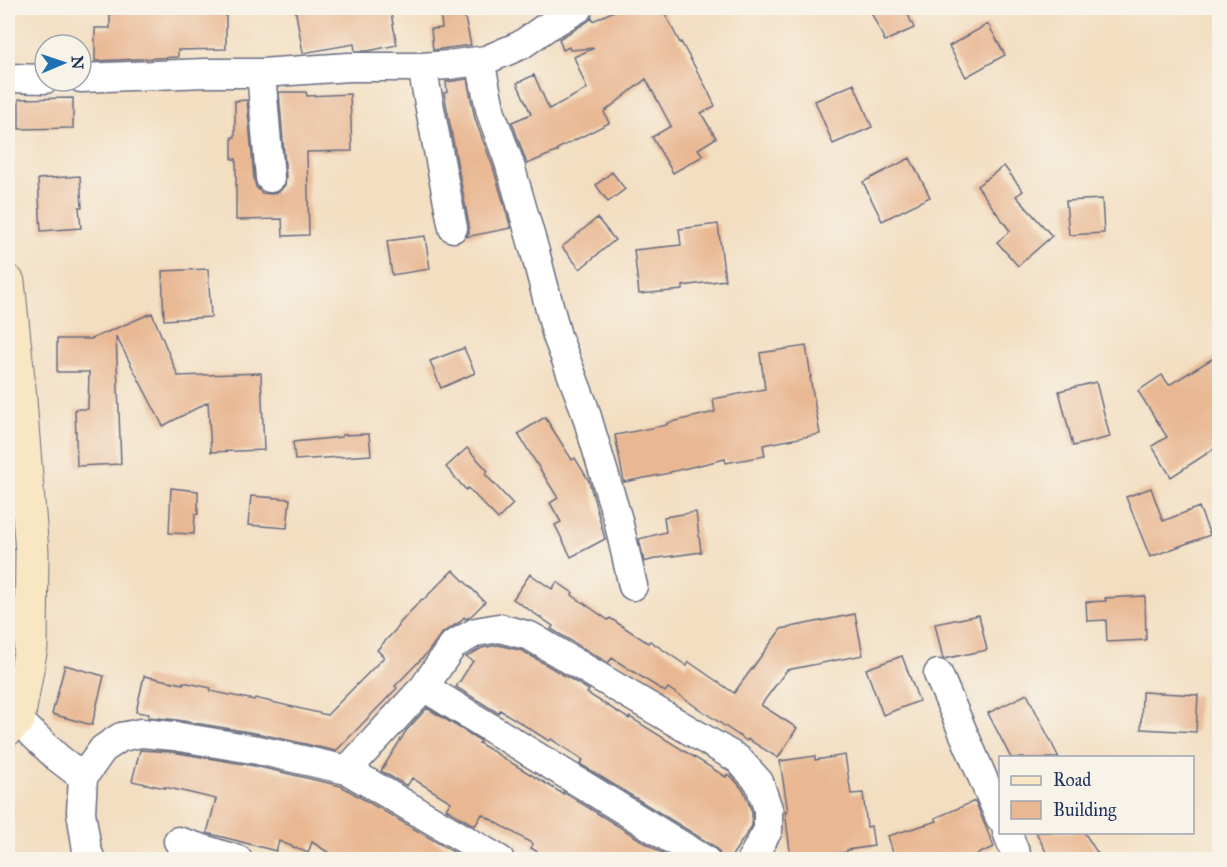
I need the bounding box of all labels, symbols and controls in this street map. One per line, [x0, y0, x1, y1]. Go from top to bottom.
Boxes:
north arrow [33, 33, 93, 93]
text: N [68, 55, 87, 70]
legend [999, 756, 1194, 834]
text: Road [1053, 769, 1091, 791]
text: Building [1053, 799, 1117, 822]

